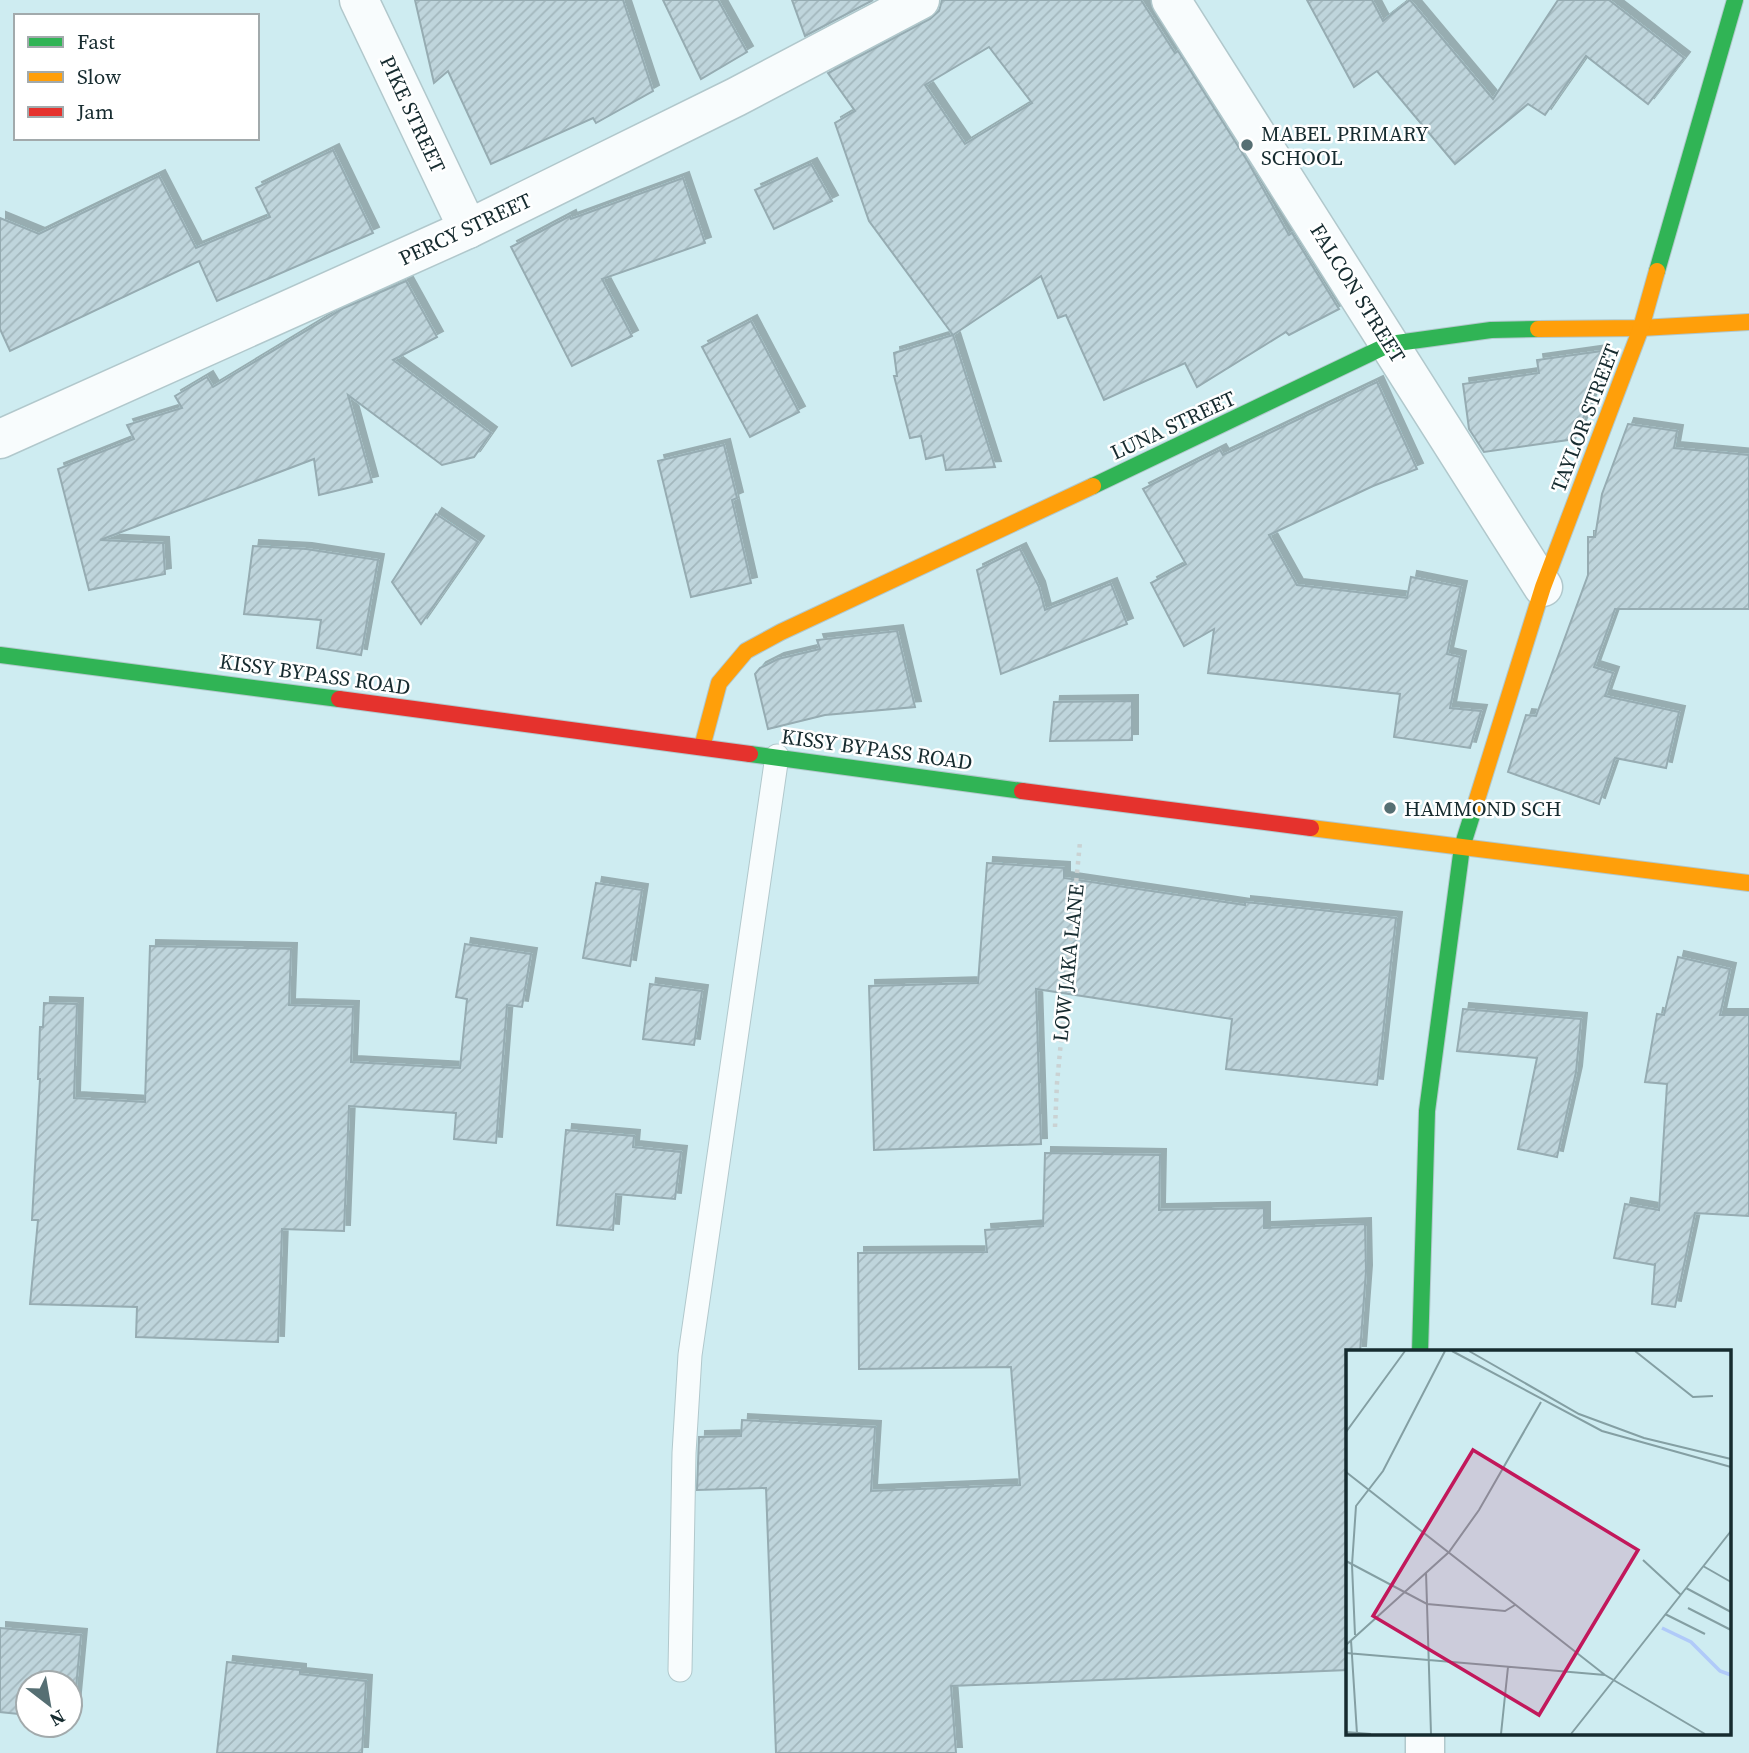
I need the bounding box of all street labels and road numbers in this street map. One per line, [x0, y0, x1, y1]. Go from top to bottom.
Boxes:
street label: PIKE STREET [373, 51, 453, 178]
street label: PERCY STREET [394, 185, 536, 272]
street label: FALCON STREET [1303, 218, 1413, 369]
street label: TAYLOR STREET [1543, 339, 1627, 496]
street label: LUNA STREET [1106, 383, 1241, 467]
street label: KISSY BYPASS ROAD [218, 646, 412, 702]
street label: KISSY BYPASS ROAD [780, 721, 974, 777]
street label: LOW JAKA LANE [1045, 883, 1091, 1043]

